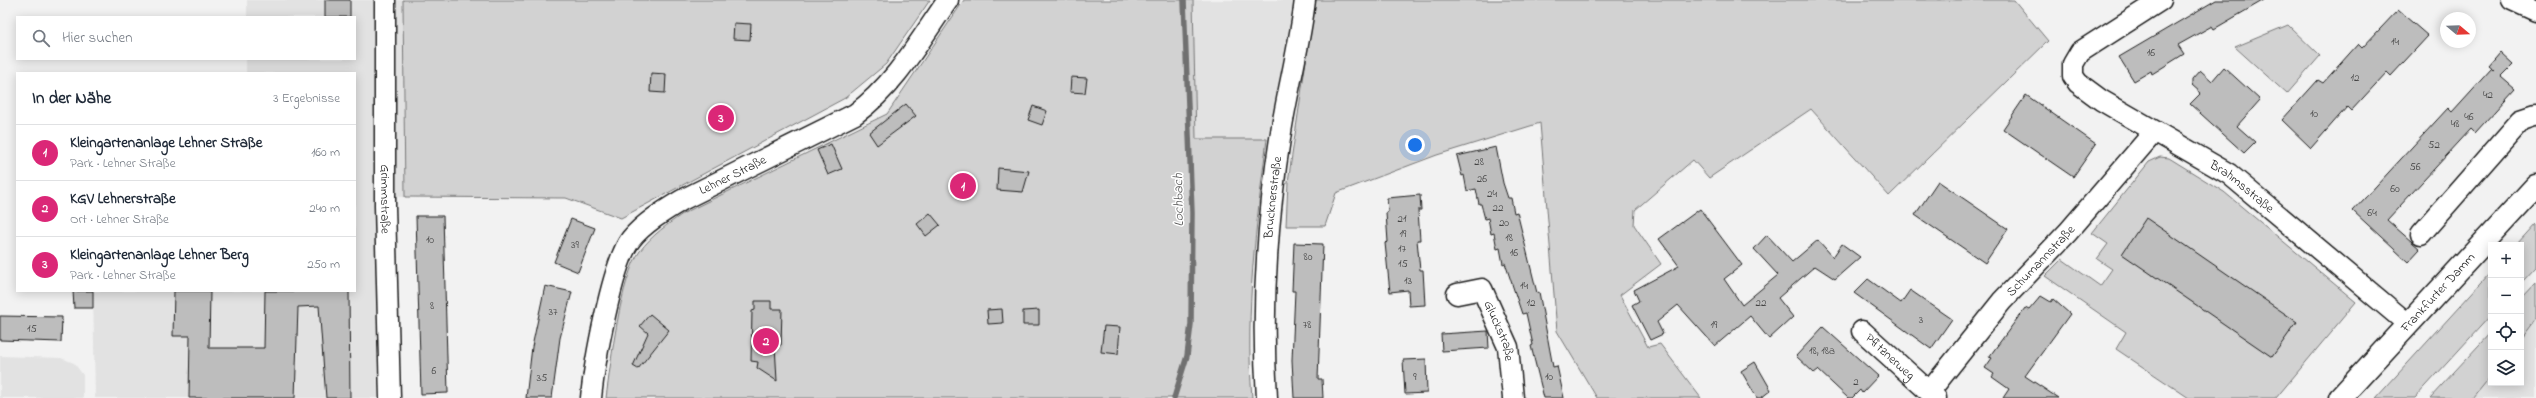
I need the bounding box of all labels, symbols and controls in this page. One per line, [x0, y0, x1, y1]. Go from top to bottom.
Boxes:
north arrow [2440, 12, 2476, 48]
search box [16, 16, 356, 60]
icon: search [30, 27, 52, 49]
text: Hier suchen [62, 27, 133, 49]
house number: 14 [2391, 34, 2399, 50]
house number: 16 [2147, 45, 2155, 61]
house number: 12 [2351, 70, 2360, 86]
text: In der Nähe [32, 86, 111, 111]
house number: 42 [2483, 87, 2494, 103]
text: 3 Ergebnisse [273, 89, 340, 108]
pin: 3 [708, 103, 734, 133]
house number: 10 [2310, 106, 2318, 122]
house number: 46 [2464, 109, 2474, 125]
house number: 48 [2451, 116, 2459, 132]
text: Kleingartenanlage Lehner Straße [70, 132, 263, 154]
your location [1405, 135, 1425, 155]
house number: 52 [2428, 137, 2440, 153]
text: 1 [43, 143, 47, 162]
text: 160 m [311, 143, 340, 162]
street label: Lehner Straße [696, 150, 770, 200]
text: Park · Lehner Straße [70, 154, 175, 173]
house number: 28 [1474, 154, 1484, 170]
street label: Brucknerstraße [1259, 155, 1287, 240]
street label: Brahmsstraße [2205, 155, 2279, 218]
house number: 56 [2409, 159, 2421, 175]
street label: Grimmstraße [375, 164, 395, 234]
pin: 1 [950, 171, 976, 201]
house number: 26 [1477, 171, 1487, 187]
water label: Lochbach [1168, 173, 1190, 227]
house number: 60 [2390, 181, 2400, 197]
house number: 24 [1487, 186, 1497, 202]
text: KGV Lehnerstraße [70, 188, 176, 210]
text: 2 [42, 199, 48, 218]
text: 240 m [309, 199, 340, 218]
house number: 22 [1493, 200, 1504, 216]
house number: 64 [2367, 205, 2377, 221]
text: Ort · Lehner Straße [70, 210, 169, 229]
house number: 21 [1398, 211, 1407, 227]
house number: 20 [1499, 215, 1509, 231]
street label: Schumannstraße [2002, 221, 2080, 301]
house number: 19 [1400, 226, 1407, 242]
house number: 18 [1505, 230, 1513, 246]
house number: 10 [426, 232, 434, 248]
house number: 39 [571, 237, 580, 253]
house number: 17 [1398, 241, 1406, 257]
map controls [2488, 242, 2524, 386]
button: + [2488, 242, 2524, 278]
text: Kleingartenanlage Lehner Berg [70, 244, 249, 266]
house number: 16 [1510, 245, 1518, 261]
street label: Frankfurter Damm [2395, 248, 2479, 337]
house number: 80 [1304, 249, 1313, 265]
text: 3 [42, 255, 48, 274]
text: 250 m [307, 255, 340, 274]
house number: 15 [1398, 256, 1408, 272]
text: Park · Lehner Straße [70, 266, 175, 285]
house number: 13 [1404, 273, 1412, 289]
house number: 14 [1520, 278, 1528, 294]
button: − [2488, 278, 2524, 314]
house number: 12 [1527, 295, 1536, 311]
house number: 22 [1756, 295, 1767, 311]
street label: Gluckstraße [1479, 297, 1519, 362]
house number: 8 [430, 298, 434, 314]
house number: 37 [548, 304, 558, 320]
house number: 3 [1919, 312, 1924, 328]
button: locate [2488, 314, 2524, 350]
house number: 78 [1303, 317, 1311, 333]
house number: 19 [1711, 317, 1718, 333]
house number: 15 [27, 321, 37, 337]
pin: 2 [753, 326, 779, 356]
street label: Pfitznerweg [1861, 329, 1919, 385]
house number: 18, 18a [1809, 343, 1835, 359]
button: layers [2488, 350, 2524, 386]
house number: 6 [432, 363, 437, 379]
house number: 9 [1413, 369, 1417, 385]
house number: 10 [1545, 369, 1553, 385]
house number: 35 [537, 370, 547, 386]
house number: 2 [1853, 374, 1859, 390]

